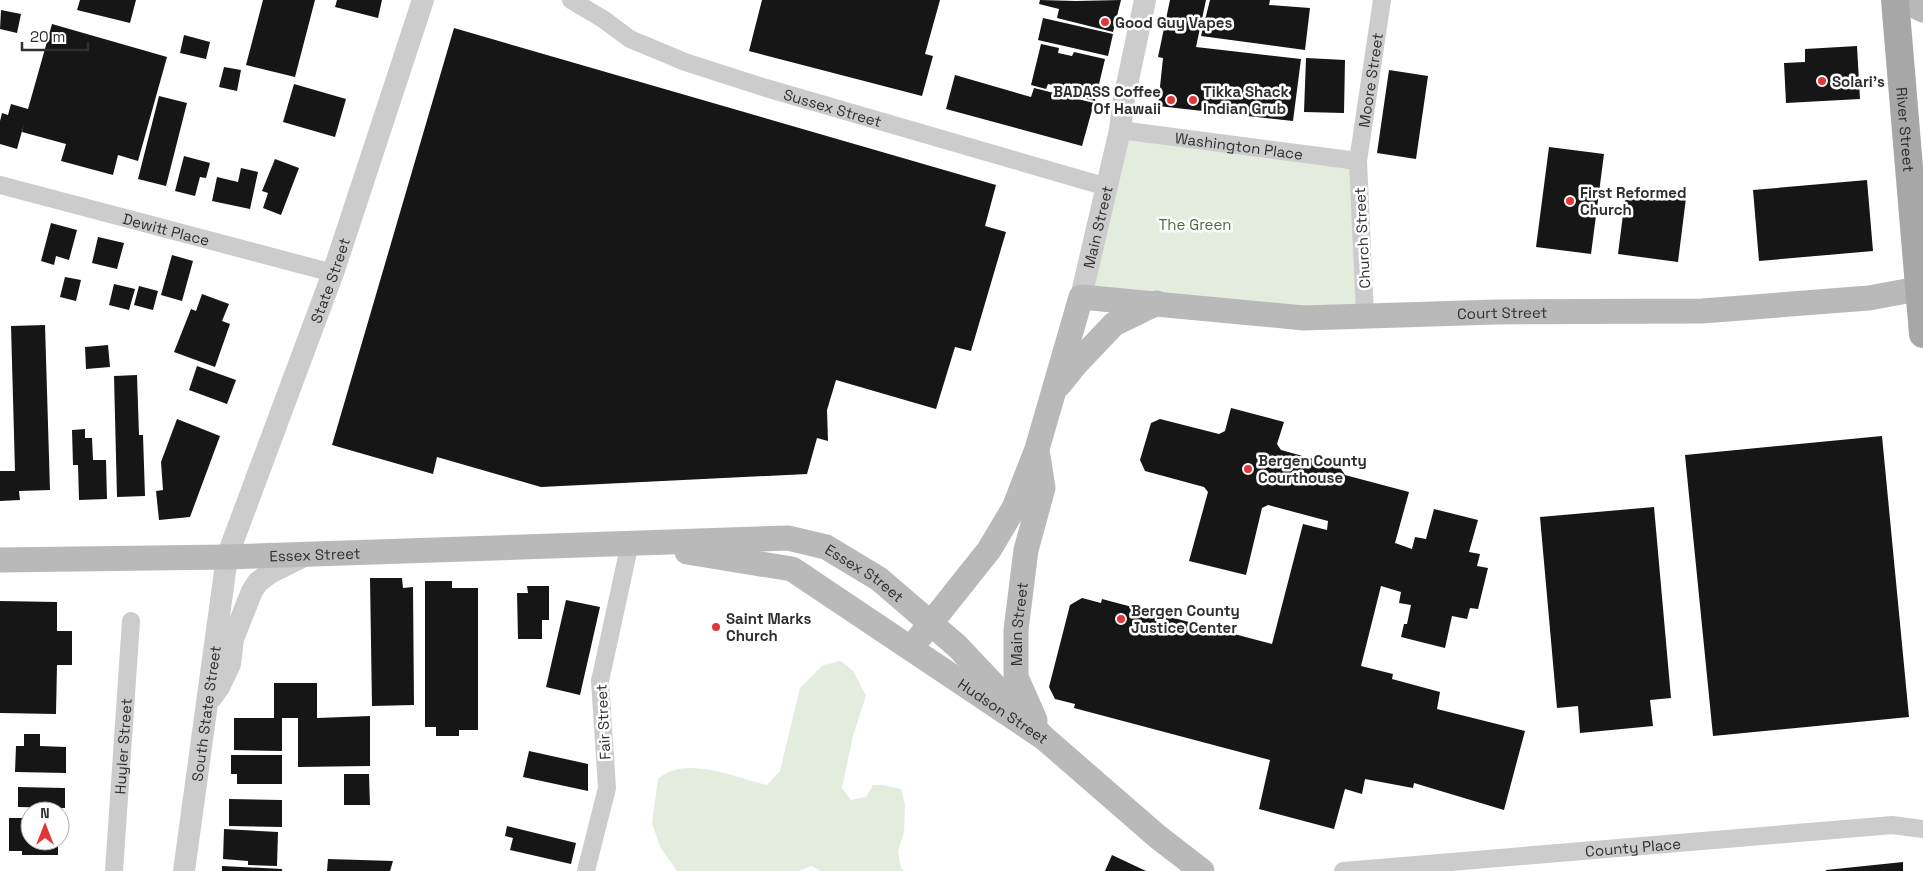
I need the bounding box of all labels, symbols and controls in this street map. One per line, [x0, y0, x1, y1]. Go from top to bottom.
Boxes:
place label: Good Guy Vapes [1115, 13, 1232, 32]
marker: Good Guy Vapes [1099, 16, 1111, 28]
scale bar [22, 20, 89, 52]
text: 20 m [30, 27, 65, 46]
street label: Moore Street [1354, 31, 1387, 129]
place label: Solari's [1832, 72, 1885, 91]
marker: Solari's [1816, 75, 1828, 87]
place label: BADASS Coffee Of Hawaii [1053, 82, 1161, 118]
place label: Tikka Shack Indian Grub [1203, 82, 1290, 118]
street label: Sussex Street [781, 84, 884, 131]
street label: River Street [1893, 86, 1919, 173]
marker: BADASS Coffee Of Hawaii [1165, 94, 1177, 106]
marker: Tikka Shack Indian Grub [1187, 94, 1199, 106]
street label: Washington Place [1174, 128, 1304, 163]
place label: First Reformed Church [1580, 183, 1686, 219]
street label: Main Street [1079, 184, 1116, 270]
street label: Church Street [1350, 187, 1374, 289]
marker: First Reformed Church [1564, 195, 1576, 207]
street label: Dewitt Place [121, 208, 212, 250]
park label: The Green [1159, 215, 1232, 234]
street label: State Street [306, 235, 354, 326]
street label: Court Street [1457, 302, 1548, 323]
place label: Bergen County Courthouse [1258, 451, 1367, 487]
marker: Bergen County Courthouse [1242, 463, 1254, 475]
street label: Essex Street [822, 539, 908, 606]
street label: Essex Street [269, 543, 361, 565]
street label: Main Street [1006, 581, 1031, 666]
place label: Bergen County Justice Center [1131, 601, 1240, 637]
place label: Saint Marks Church [726, 609, 812, 645]
marker: Bergen County Justice Center [1115, 613, 1127, 625]
marker: Saint Marks Church [710, 621, 722, 633]
street label: South State Street [187, 644, 224, 783]
street label: Hudson Street [955, 674, 1053, 748]
street label: Fair Street [592, 684, 614, 760]
street label: Huyler Street [110, 698, 135, 795]
north arrow [20, 801, 70, 851]
text: N [40, 804, 50, 822]
street label: County Place [1584, 833, 1682, 860]

